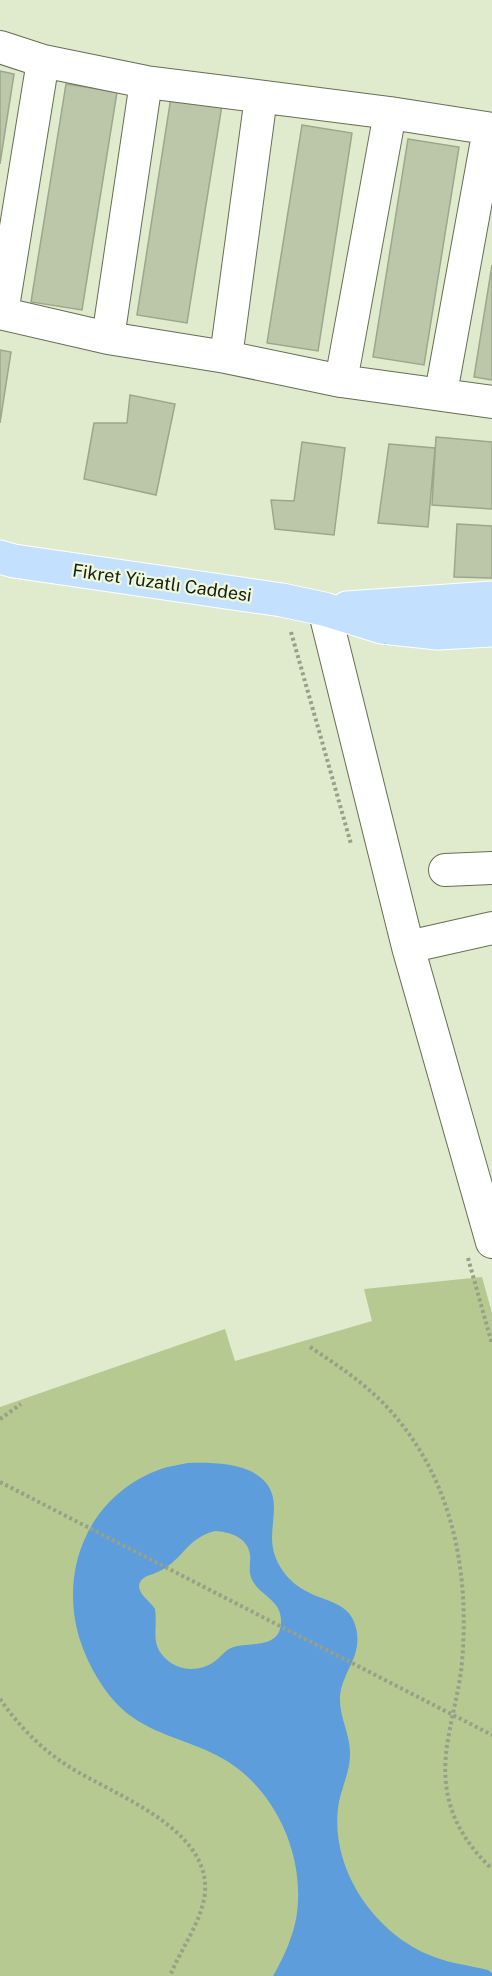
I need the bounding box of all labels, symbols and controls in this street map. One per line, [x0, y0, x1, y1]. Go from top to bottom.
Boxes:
street label: Fikret Yüzatlı Caddesi [71, 560, 253, 605]

